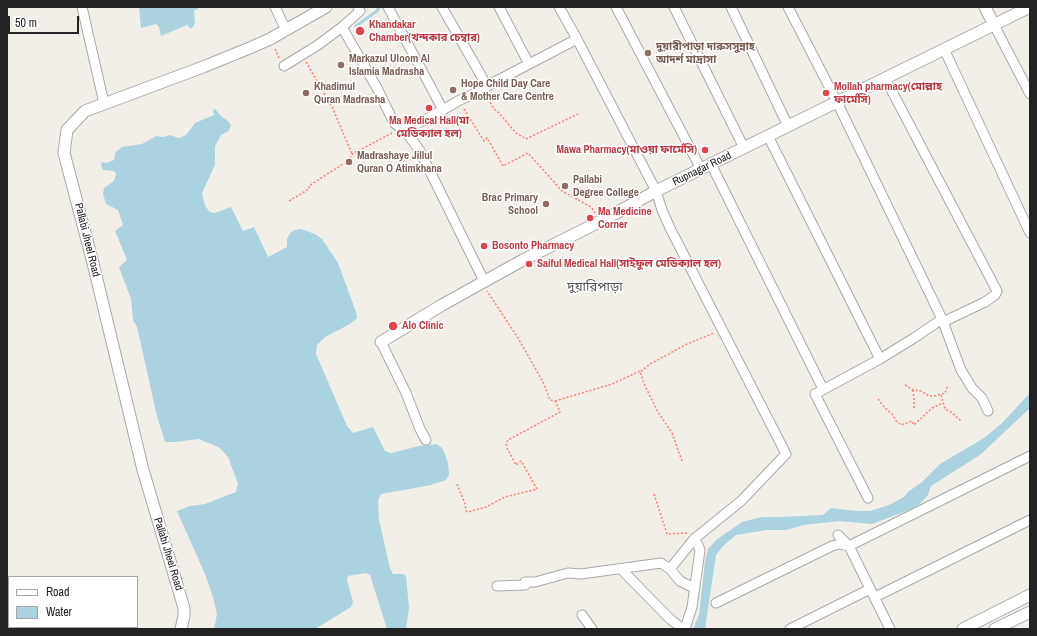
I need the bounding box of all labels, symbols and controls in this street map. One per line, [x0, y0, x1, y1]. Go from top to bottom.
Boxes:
scale bar [10, 8, 81, 34]
text: 50 m [15, 15, 37, 31]
place label: Khandakar Chamber(খন্দকার চেম্বার) [369, 18, 480, 44]
marker: Khandakar Chamber(খন্দকার চেম্বার) [354, 25, 366, 37]
place label: দুয়ারীপাড়া দারুসসুন্নাহ আদর্শ মাদ্রাসা [656, 40, 755, 66]
marker: দুয়ারীপাড়া দারুসসুন্নাহ আদর্শ মাদ্রাসা [643, 48, 653, 58]
place label: Markazul Uloom Al Islamia Madrasha [349, 52, 430, 78]
marker: Markazul Uloom Al Islamia Madrasha [336, 60, 346, 70]
place label: Hope Child Day Care & Mother Care Centre [461, 77, 554, 103]
place label: Khadimul Quran Madrasha [314, 80, 385, 106]
place label: Mollah pharmacy(মোল্লাহ ফার্মেসি) [834, 80, 942, 106]
marker: Hope Child Day Care & Mother Care Centre [448, 85, 458, 95]
marker: Khadimul Quran Madrasha [301, 88, 311, 98]
marker: Mollah pharmacy(মোল্লাহ ফার্মেসি) [821, 88, 831, 98]
marker: Ma Medical Hall(মা মেডিক্যাল হল) [424, 103, 434, 113]
place label: Ma Medical Hall(মা মেডিক্যাল হল) [389, 114, 469, 140]
place label: Mawa Pharmacy(মাওয়া ফার্মেসি) [556, 143, 697, 157]
marker: Mawa Pharmacy(মাওয়া ফার্মেসি) [700, 145, 710, 155]
place label: Madrashaye Jillul Quran O Atimkhana [357, 149, 442, 175]
street label: Rupnagar Road [670, 149, 734, 189]
marker: Madrashaye Jillul Quran O Atimkhana [344, 157, 354, 167]
place label: Pallabi Degree College [573, 173, 639, 199]
marker: Pallabi Degree College [560, 181, 570, 191]
place label: Brac Primary School [482, 191, 538, 217]
marker: Brac Primary School [541, 199, 551, 209]
street label: Pallabi Jheel Road [71, 202, 103, 278]
place label: Ma Medicine Corner [598, 205, 652, 231]
marker: Ma Medicine Corner [585, 213, 595, 223]
place label: Bosonto Pharmacy [492, 239, 574, 253]
marker: Bosonto Pharmacy [479, 241, 489, 251]
place label: Saiful Medical Hall(সাইফুল মেডিক্যাল হল) [537, 257, 721, 271]
marker: Saiful Medical Hall(সাইফুল মেডিক্যাল হল) [524, 259, 534, 269]
district label: দুয়ারিপাড়া [567, 280, 623, 296]
place label: Alo Clinic [402, 319, 444, 333]
marker: Alo Clinic [387, 320, 399, 332]
street label: Pallabi Jheel Road [151, 516, 185, 592]
legend [8, 576, 138, 628]
text: Road [46, 584, 70, 600]
text: Water [46, 604, 72, 620]

